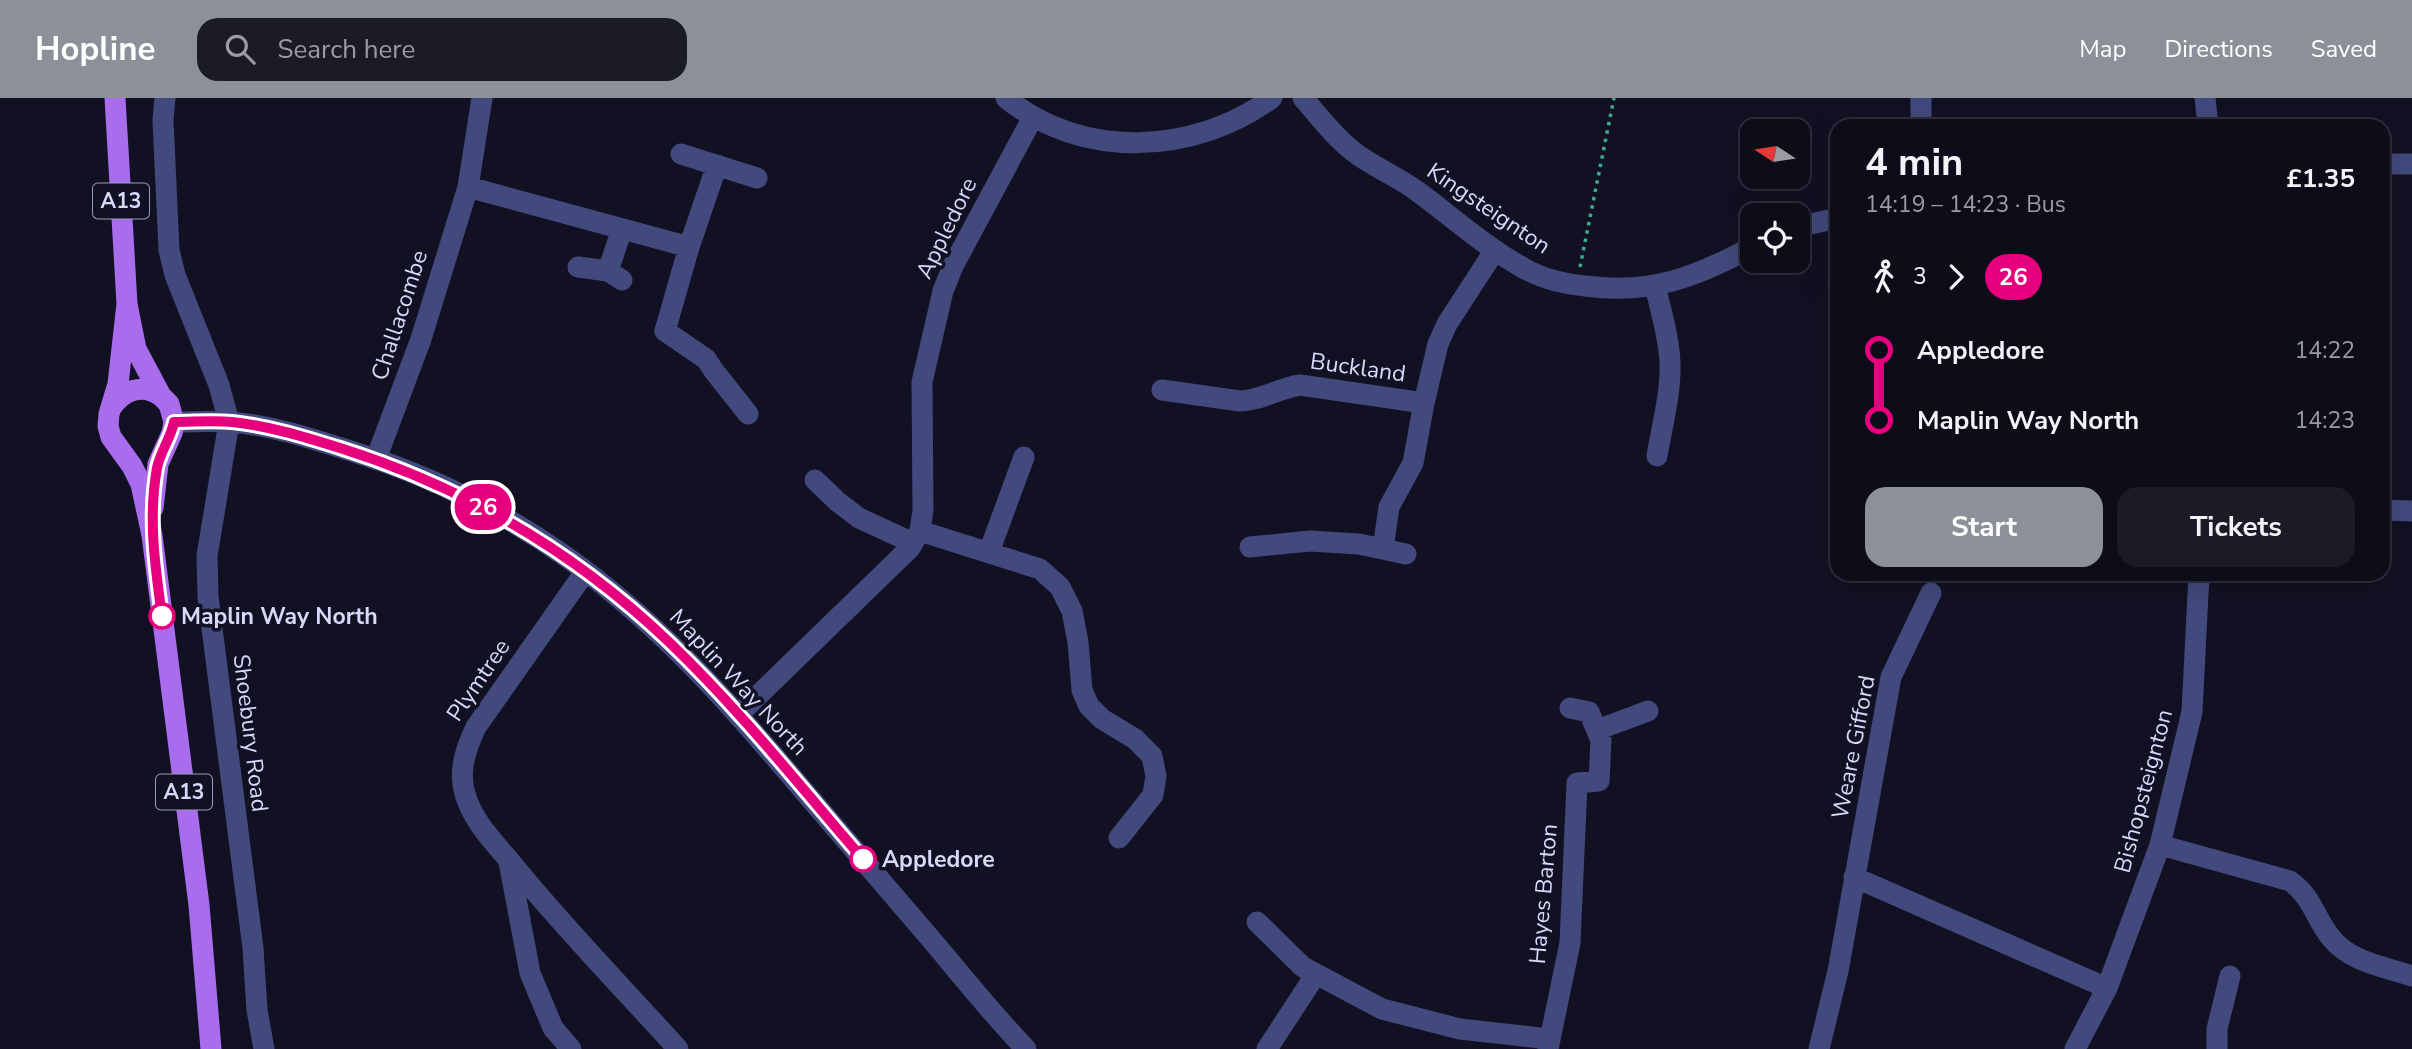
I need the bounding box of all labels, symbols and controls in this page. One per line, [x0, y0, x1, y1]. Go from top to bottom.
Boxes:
search box [197, 18, 687, 81]
text: Hopline [35, 27, 155, 72]
icon: search [221, 30, 259, 68]
text: Search here [277, 32, 415, 67]
text: Map [2079, 33, 2126, 65]
text: Directions [2164, 33, 2273, 65]
text: Saved [2311, 33, 2377, 65]
north arrow [1740, 119, 1810, 189]
map controls [1740, 119, 1810, 273]
text: 4 min [1865, 137, 1963, 188]
street label: Kingsteignton [1421, 156, 1557, 261]
text: £1.35 [2286, 161, 2355, 196]
street label: Appledore [909, 172, 984, 284]
road number: A13 [93, 184, 149, 218]
text: 14:19 – 14:23 · Bus [1865, 189, 2066, 220]
button: locate [1740, 203, 1810, 273]
street label: Challacombe [364, 246, 435, 384]
icon: walk [1865, 258, 1903, 296]
icon: forward [1937, 258, 1975, 296]
text: 3 [1913, 261, 1927, 292]
text: 26 [1999, 261, 2028, 293]
text: Appledore [1917, 333, 2044, 368]
text: 14:22 [2295, 335, 2355, 366]
street label: Buckland [1308, 345, 1408, 390]
text: Maplin Way North [1917, 403, 2139, 438]
text: 14:23 [2295, 405, 2355, 436]
line badge: 26 [452, 484, 514, 530]
button: Start [1865, 487, 2103, 567]
button: Tickets [2117, 487, 2355, 567]
text: 26 [469, 491, 497, 523]
place label: Maplin Way North [181, 601, 378, 632]
street label: Maplin Way North [663, 602, 815, 762]
marker: Maplin Way North [149, 603, 175, 629]
street label: Plymtree [439, 633, 517, 728]
street label: Shoebury Road [225, 652, 276, 814]
street label: Weare Gifford [1824, 673, 1883, 822]
street label: Bishopsteignton [2107, 706, 2180, 876]
road number: A13 [156, 774, 212, 810]
street label: Hayes Barton [1522, 823, 1565, 966]
place label: Appledore [882, 844, 995, 875]
marker: Appledore [850, 846, 876, 872]

